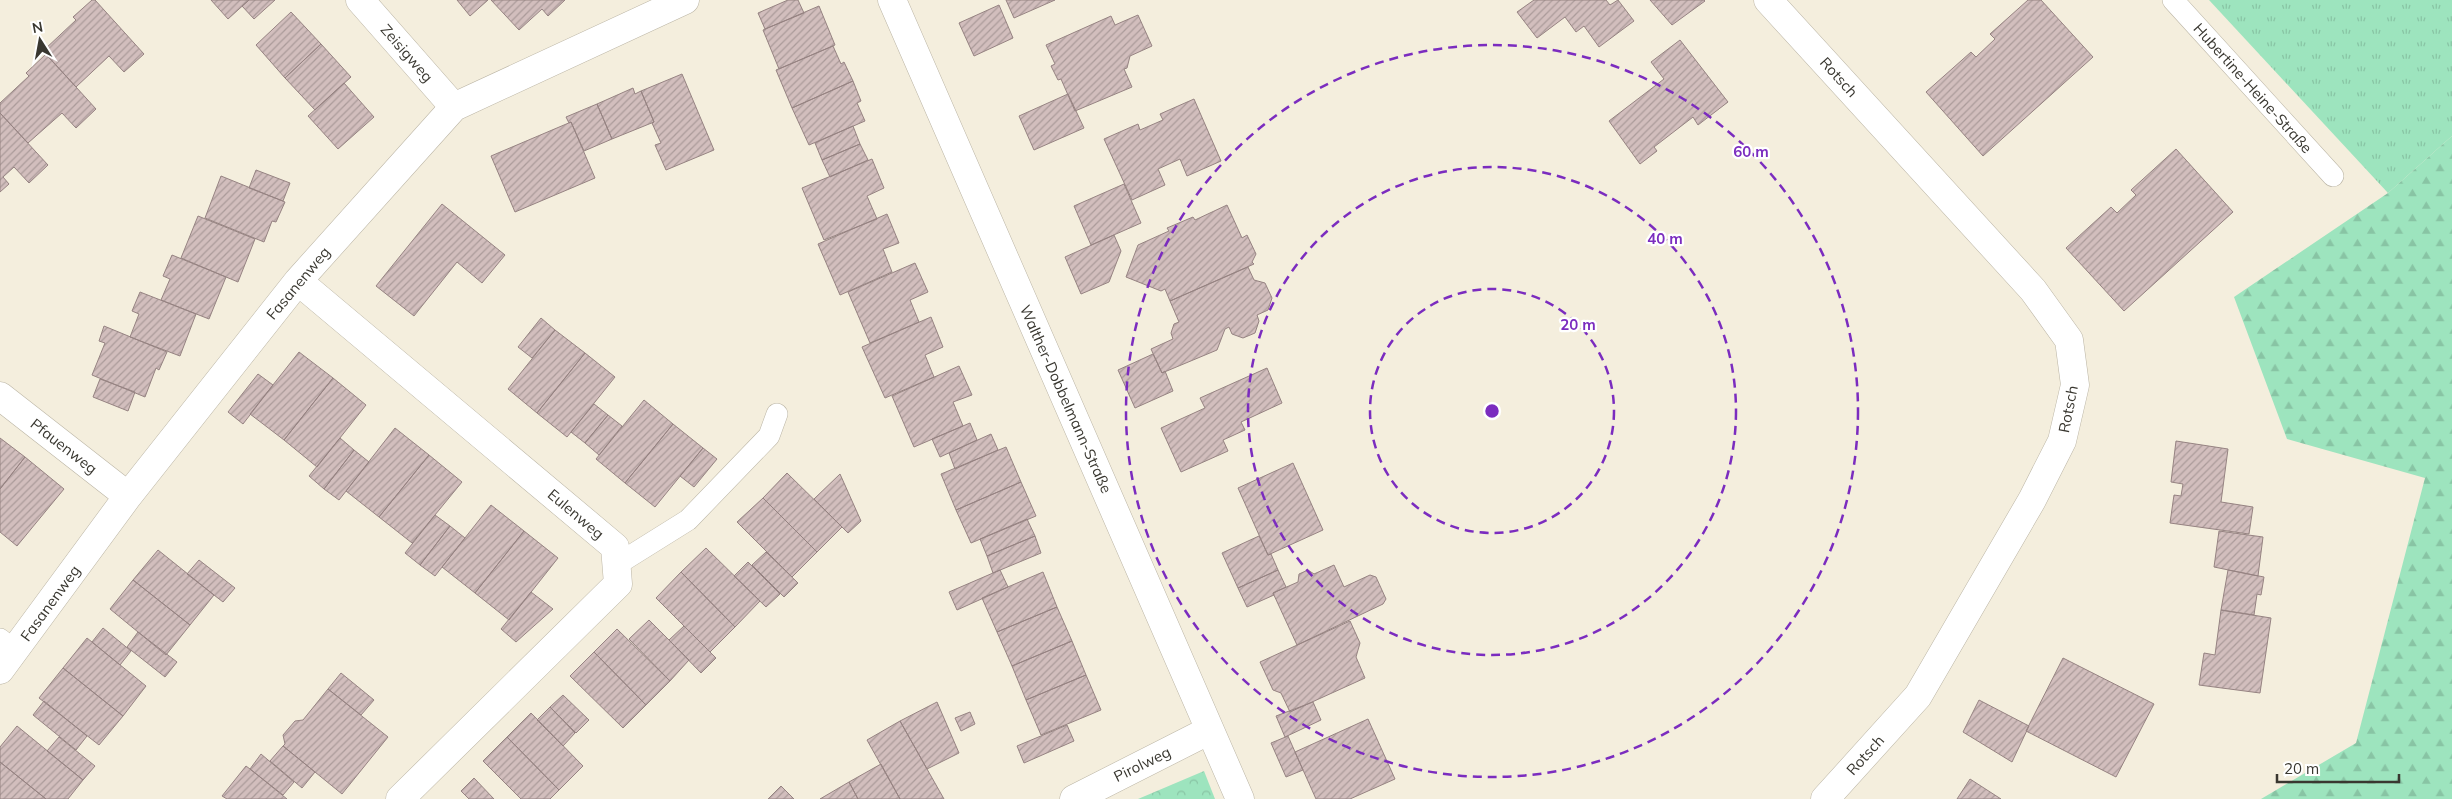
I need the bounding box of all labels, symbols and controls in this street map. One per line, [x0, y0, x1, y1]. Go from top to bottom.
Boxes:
north arrow [15, 15, 65, 65]
text: N [31, 17, 44, 37]
street label: Hubertine-Heine-Straße [2190, 19, 2316, 157]
street label: Zeisigweg [377, 20, 437, 86]
street label: Rotsch [1816, 53, 1862, 101]
text: 60 m [1733, 142, 1769, 161]
text: 40 m [1647, 229, 1683, 248]
street label: Fasanenweg [262, 243, 334, 323]
street label: Walther-Dobbelmann-Straße [1016, 302, 1116, 496]
text: 20 m [1560, 315, 1596, 334]
street label: Rotsch [2054, 384, 2082, 434]
centre of rings [1483, 402, 1501, 420]
street label: Pfauenweg [27, 414, 101, 478]
street label: Eulenweg [544, 485, 608, 543]
street label: Fasanenweg [16, 561, 84, 645]
street label: Rotsch [1842, 731, 1888, 779]
street label: Pirolweg [1110, 742, 1174, 786]
scale bar [2277, 752, 2400, 784]
text: 20 m [2284, 759, 2319, 778]

